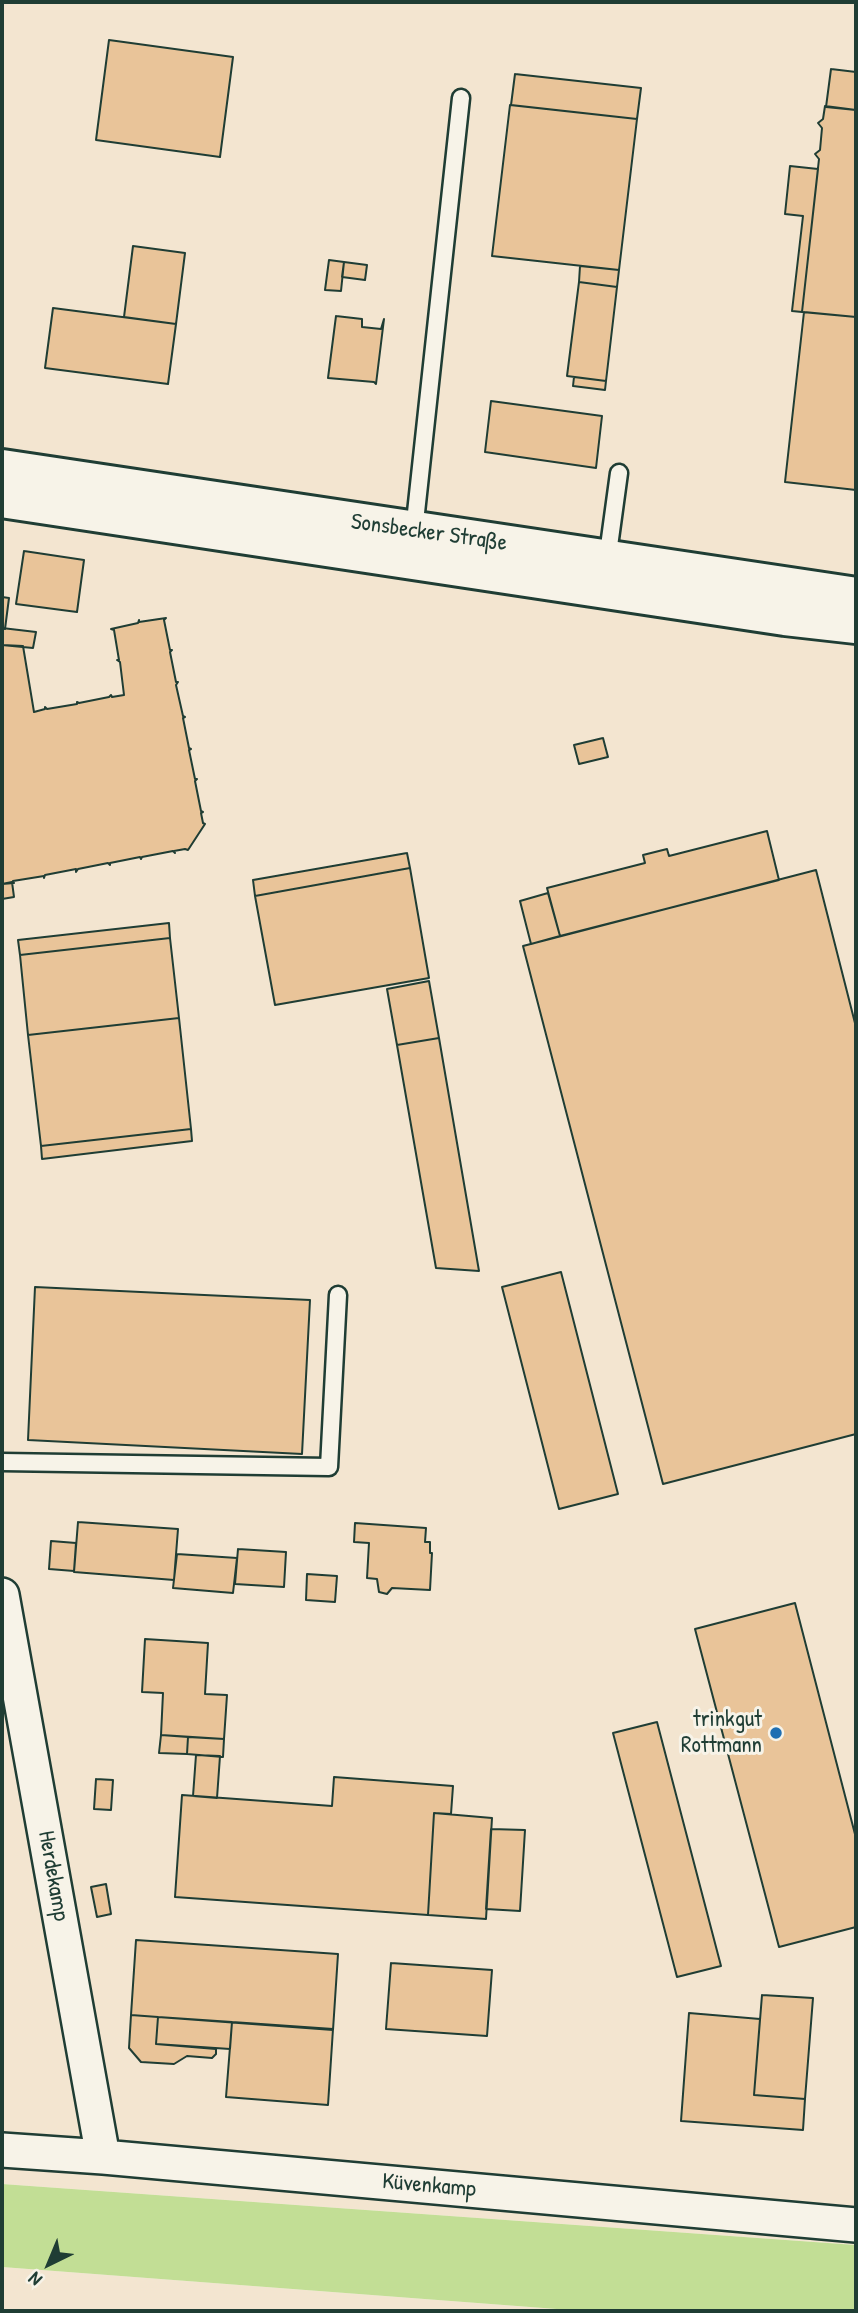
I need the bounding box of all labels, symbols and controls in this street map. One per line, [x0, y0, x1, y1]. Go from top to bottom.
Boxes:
street label: Sonsbecker Straße [349, 508, 509, 558]
place label: trinkgut Rottmann [681, 1706, 762, 1760]
marker: trinkgut Rottmann [768, 1725, 784, 1741]
street label: Herdekamp [32, 1829, 74, 1923]
street label: Küvenkamp [381, 2168, 477, 2204]
north arrow [14, 2229, 84, 2299]
text: N [22, 2266, 47, 2292]

